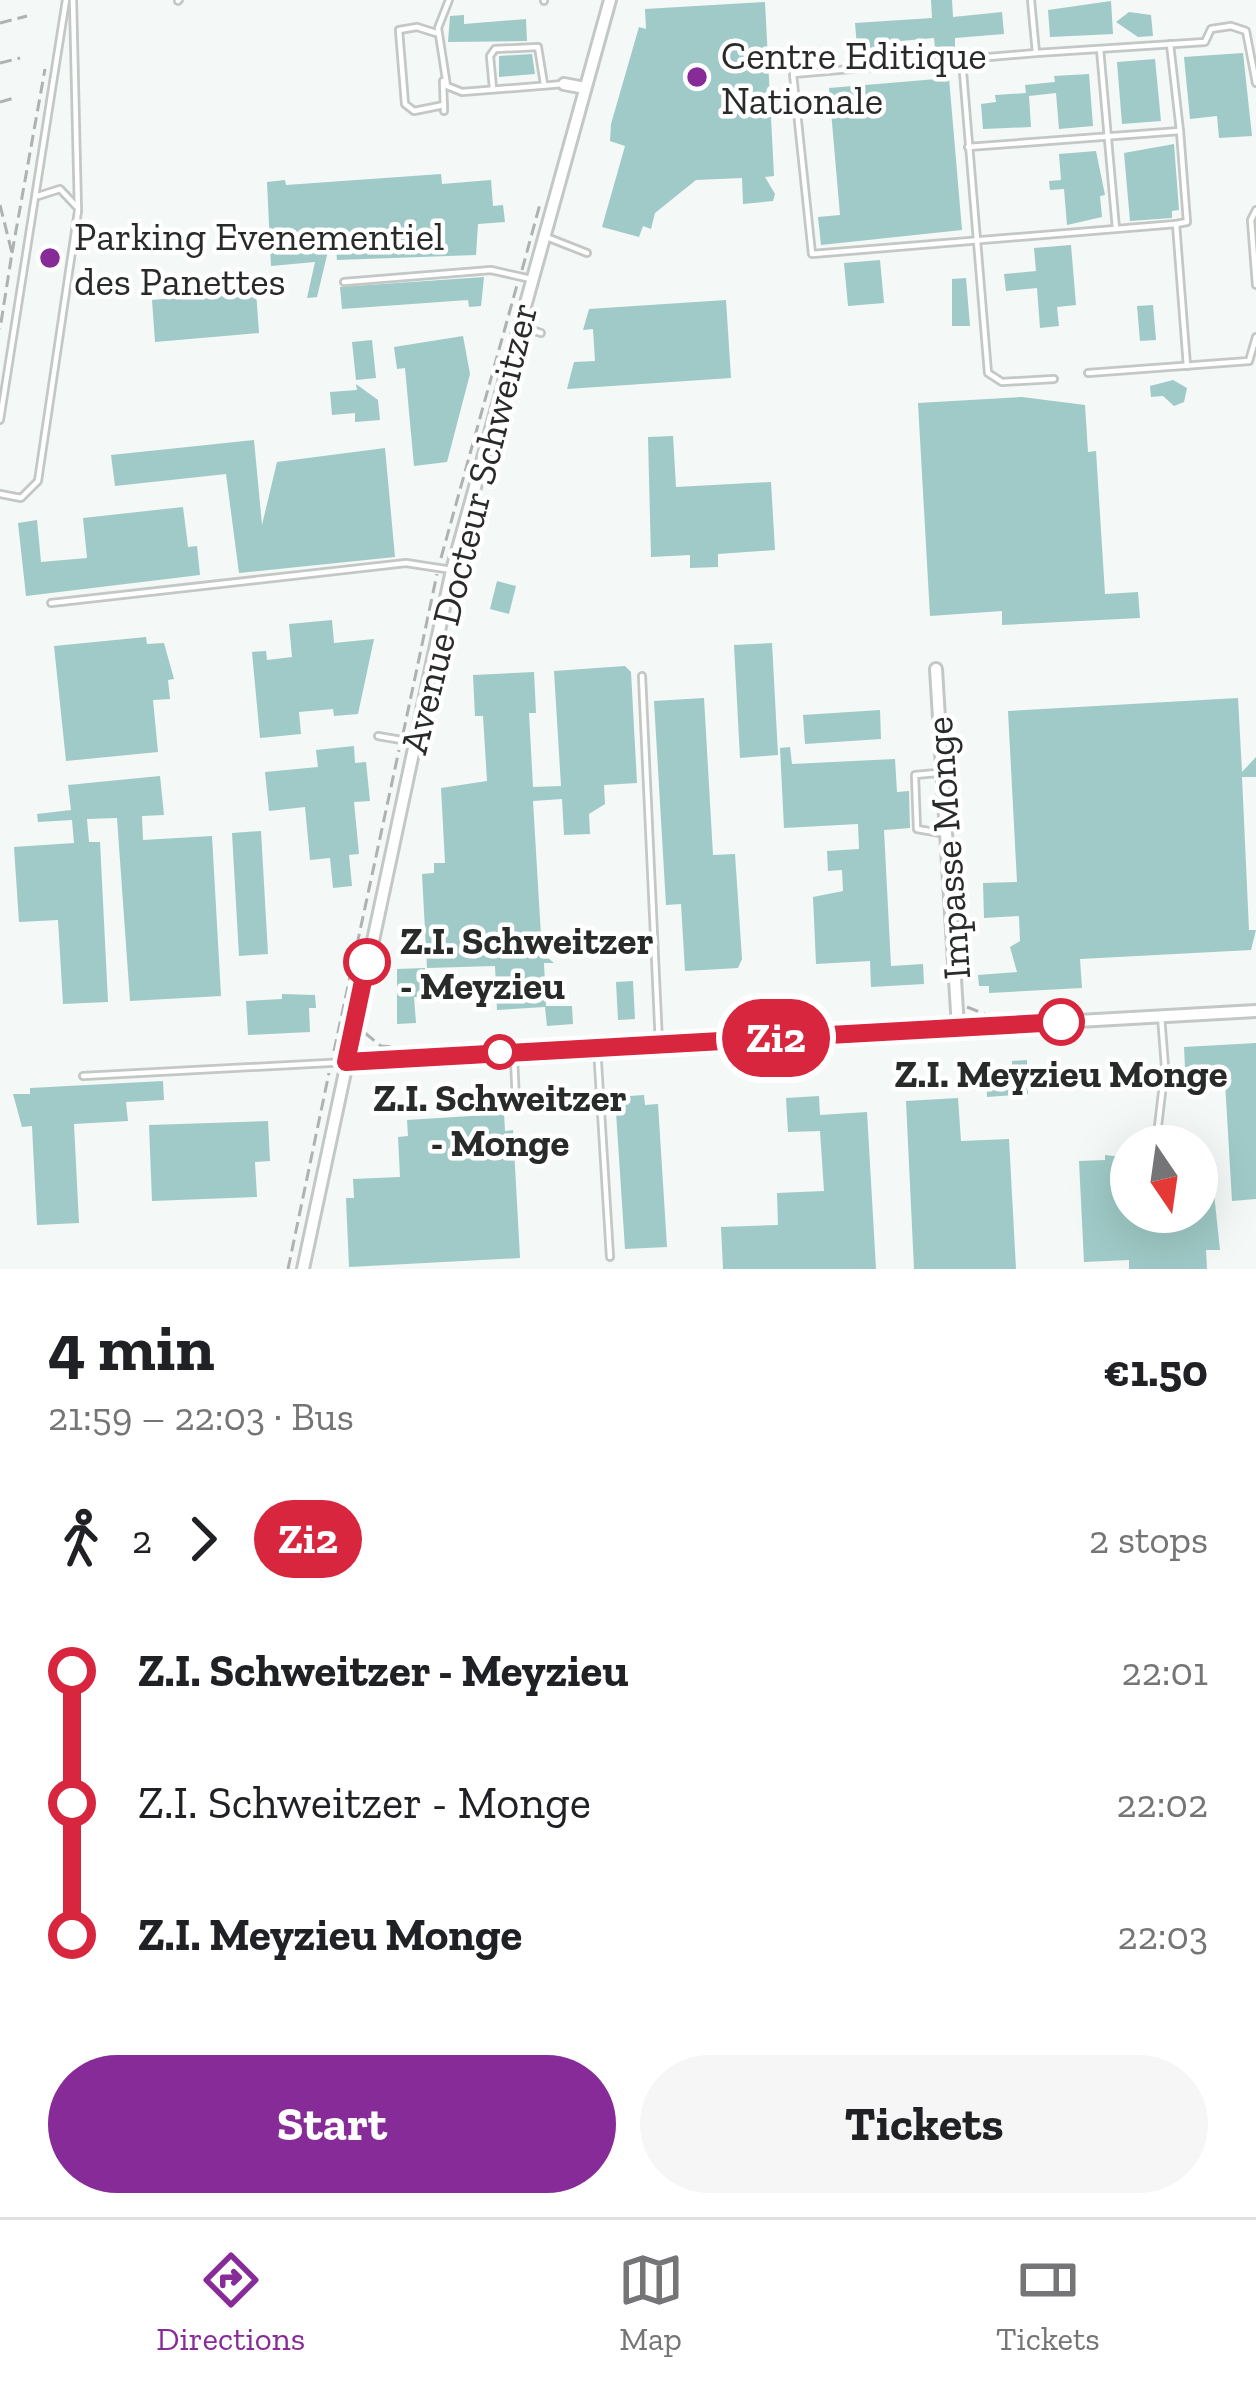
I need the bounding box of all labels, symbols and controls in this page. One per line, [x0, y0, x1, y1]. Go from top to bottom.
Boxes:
place label: Centre Editique Nationale [721, 32, 987, 124]
marker: Centre Editique Nationale [684, 64, 710, 90]
place label: Parking Evenementiel des Panettes [74, 213, 444, 305]
marker: Parking Evenementiel des Panettes [37, 245, 63, 271]
street label: Avenue Docteur Schweitzer [390, 298, 547, 758]
street label: Impasse Monge [915, 715, 980, 981]
place label: Z.I. Schweitzer - Meyzieu [400, 917, 654, 1009]
marker: Z.I. Schweitzer - Meyzieu [345, 940, 389, 984]
line badge: Zi2 [707, 999, 845, 1077]
marker: Z.I. Meyzieu Monge [1039, 1000, 1083, 1044]
text: Zi2 [746, 1012, 806, 1063]
marker: Z.I. Schweitzer - Monge [484, 1036, 516, 1068]
place label: Z.I. Meyzieu Monge [894, 1050, 1228, 1097]
place label: Z.I. Schweitzer - Monge [373, 1074, 627, 1166]
north arrow [1110, 1125, 1218, 1233]
map controls [1110, 1125, 1218, 1233]
text: 4 min [48, 1308, 215, 1387]
text: €1.50 [1104, 1344, 1208, 1398]
text: 21:59 – 22:03 · Bus [48, 1393, 354, 1440]
icon: walk [48, 1506, 114, 1572]
icon: forward [170, 1506, 236, 1572]
text: Zi2 [278, 1513, 338, 1564]
text: 2 [132, 1516, 152, 1563]
text: 2 stops [1089, 1516, 1208, 1563]
text: Z.I. Schweitzer - Meyzieu [138, 1644, 629, 1698]
text: 22:01 [1122, 1648, 1208, 1695]
text: Z.I. Schweitzer - Monge [138, 1776, 591, 1830]
text: 22:02 [1117, 1780, 1208, 1827]
text: Z.I. Meyzieu Monge [138, 1908, 522, 1962]
text: 22:03 [1118, 1912, 1208, 1959]
button: Start [48, 2055, 616, 2193]
button: Tickets [640, 2055, 1208, 2193]
tab: Directions [156, 2247, 305, 2358]
tab: Map [618, 2247, 684, 2358]
tab: Tickets [996, 2247, 1100, 2358]

